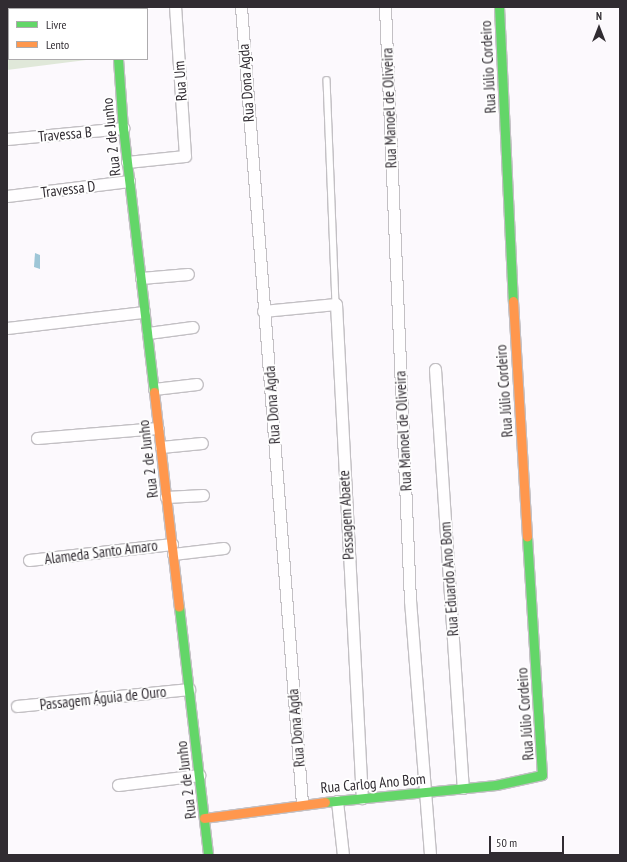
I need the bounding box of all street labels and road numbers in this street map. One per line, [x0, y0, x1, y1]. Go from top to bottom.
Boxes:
street label: Rua Júlio Cordeiro [477, 20, 499, 114]
street label: Rua Dona Agda [234, 43, 258, 123]
street label: Rua Manoel de Oliveira [378, 47, 400, 169]
street label: Rua Um [170, 60, 190, 102]
street label: Rua 2 de Junho [98, 97, 124, 177]
street label: Travessa B [37, 123, 93, 145]
street label: Travessa D [40, 177, 96, 201]
street label: Rua Júlio Cordeiro [492, 344, 516, 438]
street label: Rua Dona Agda [260, 365, 284, 445]
street label: Rua Manoel de Oliveira [391, 370, 415, 492]
street label: Rua 2 de Junho [134, 419, 162, 499]
street label: Passagem Abaete [335, 470, 357, 560]
street label: Rua Eduardo Ano Bom [436, 521, 462, 637]
street label: Alameda Santo Amaro [43, 536, 159, 568]
street label: Rua Júlio Cordeiro [513, 667, 537, 761]
street label: Passagem Águia de Ouro [39, 682, 167, 714]
street label: Rua Dona Agda [284, 688, 308, 768]
street label: Rua 2 de Junho [172, 740, 200, 820]
street label: Rua Carlog Ano Bom [319, 769, 427, 797]

